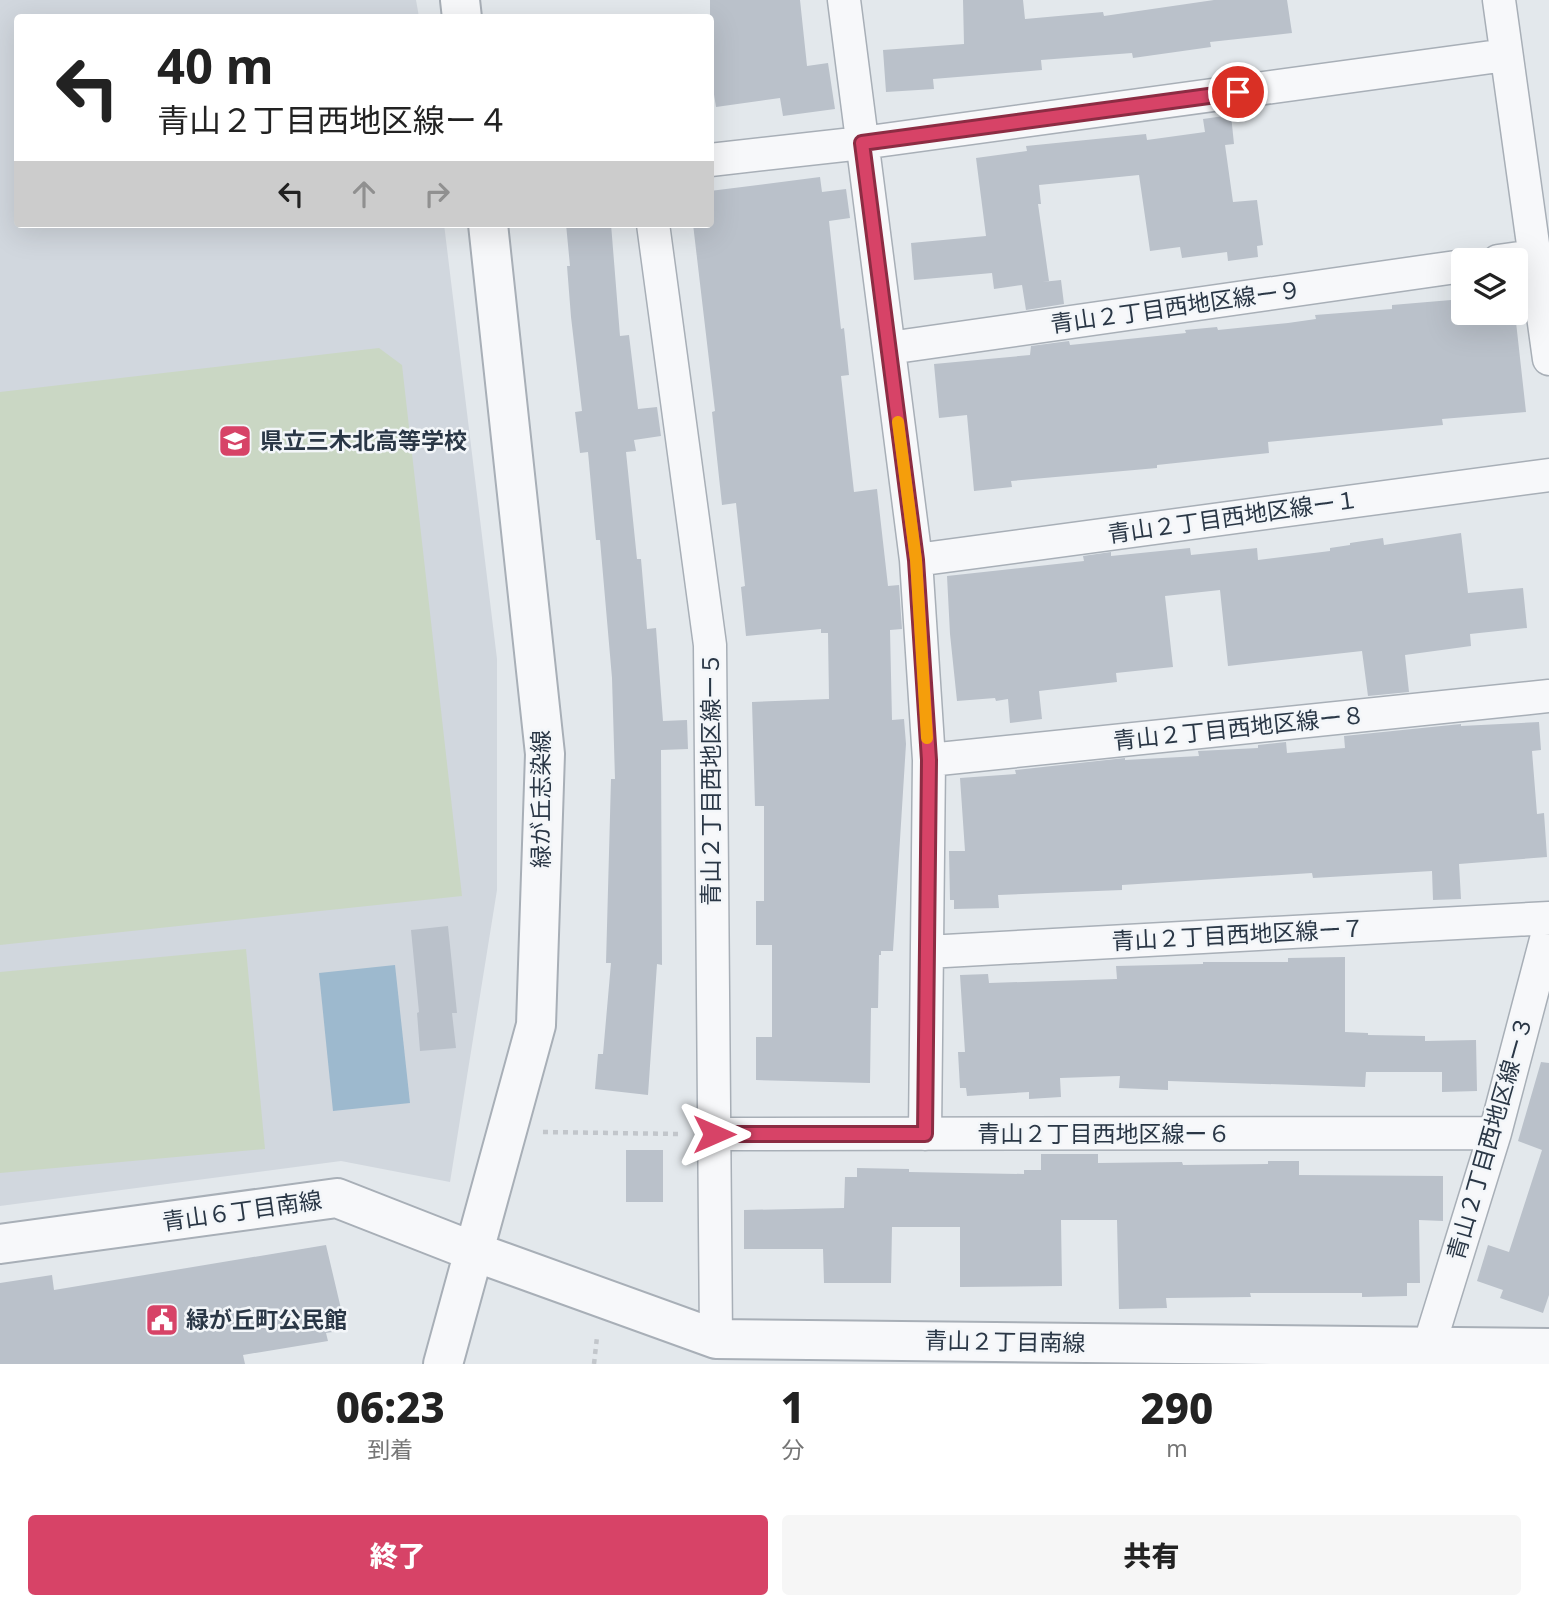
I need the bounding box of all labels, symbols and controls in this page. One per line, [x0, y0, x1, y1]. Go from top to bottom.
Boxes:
text: 40 m [157, 32, 274, 98]
icon: left [42, 42, 133, 133]
pin [1208, 62, 1268, 122]
icon: arrive [1219, 73, 1257, 111]
text: 青山２丁目西地区線ー４ [157, 98, 509, 141]
icon: left [272, 175, 310, 213]
icon: ahead [345, 175, 383, 213]
icon: right [418, 175, 456, 213]
map controls [1451, 248, 1528, 325]
button: layers [1451, 248, 1528, 325]
street label: 青山２丁目西地区線ー９ [1048, 273, 1303, 339]
school or university icon: 県立三木北高等学校 [216, 422, 254, 460]
place label: 県立三木北高等学校 [260, 424, 467, 456]
street label: 青山２丁目西地区線ー１ [1105, 483, 1360, 549]
street label: 青山２丁目西地区線ー５ [694, 653, 726, 906]
street label: 青山２丁目西地区線ー８ [1111, 698, 1366, 756]
street label: 緑が丘志染線 [524, 730, 556, 868]
street label: 青山２丁目西地区線ー７ [1111, 911, 1365, 957]
street label: 青山２丁目西地区線ー３ [1439, 1012, 1539, 1264]
position arrow [677, 1097, 751, 1171]
street label: 青山２丁目西地区線ー６ [978, 1117, 1231, 1149]
street label: 青山６丁目南線 [160, 1183, 324, 1237]
public building icon: 緑が丘町公民館 [143, 1301, 181, 1339]
place label: 緑が丘町公民館 [186, 1303, 347, 1335]
street label: 青山２丁目南線 [924, 1324, 1086, 1358]
text: 06:23 [336, 1378, 445, 1435]
text: 1 [780, 1378, 805, 1435]
text: 290 [1140, 1379, 1213, 1436]
text: m [1166, 1432, 1188, 1464]
text: 到着 [367, 1433, 413, 1465]
text: 分 [781, 1433, 804, 1465]
button: 終了 [28, 1515, 768, 1595]
button: 共有 [782, 1515, 1521, 1595]

